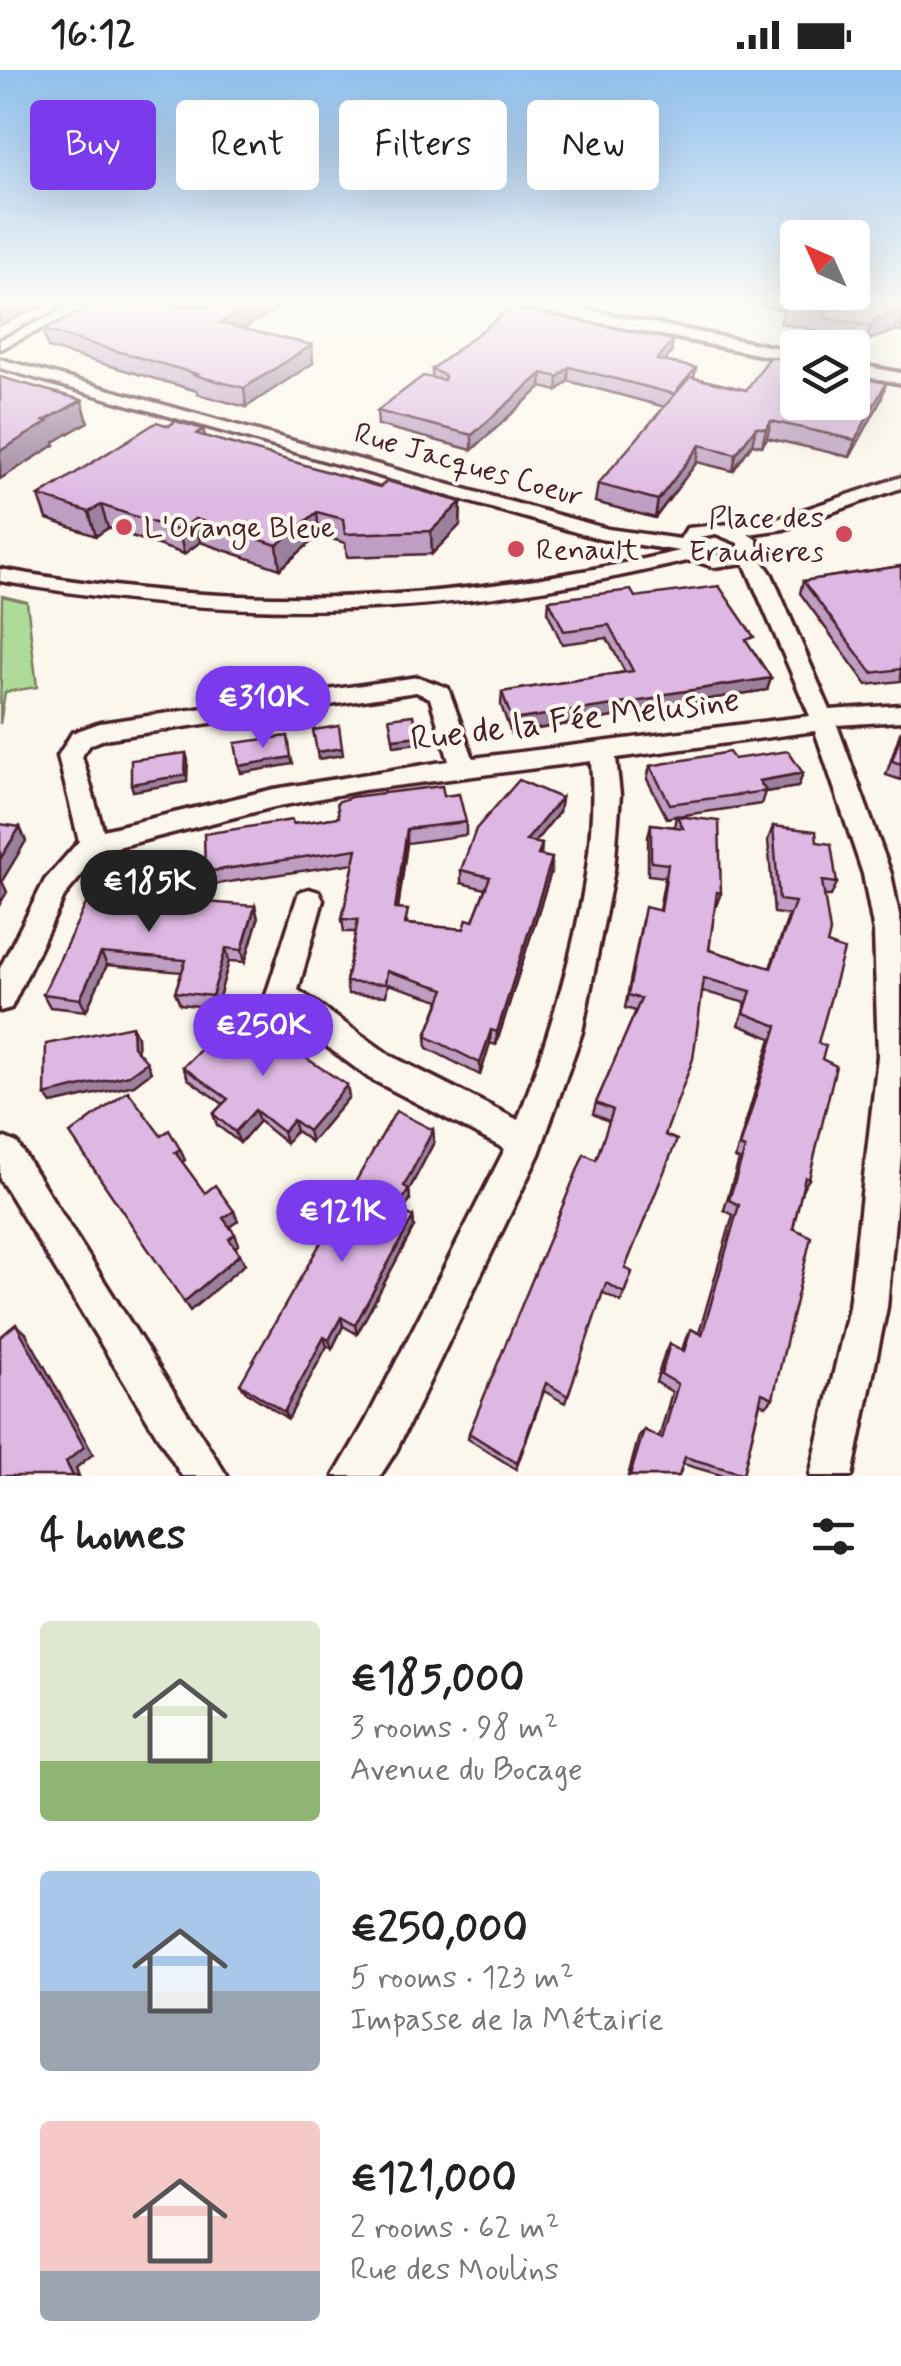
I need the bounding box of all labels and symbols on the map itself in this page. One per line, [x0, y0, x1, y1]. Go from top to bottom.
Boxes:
north arrow [780, 220, 870, 310]
street label: Rue Jacques Coeur [350, 414, 587, 517]
place label: Place des Eraudieres [689, 499, 824, 572]
place label: L'Orange Bleue [144, 509, 335, 550]
marker: L'Orange Bleue [113, 516, 135, 538]
marker: Place des Eraudieres [833, 523, 855, 545]
place label: Renault [536, 531, 639, 570]
marker: Renault [505, 538, 527, 560]
pin: €310K [193, 666, 333, 751]
street label: Rue de la Fée Melusine [408, 677, 742, 763]
pin: €185K [79, 850, 219, 935]
pin: €250K [193, 994, 333, 1079]
pin: €121K [272, 1180, 412, 1265]

